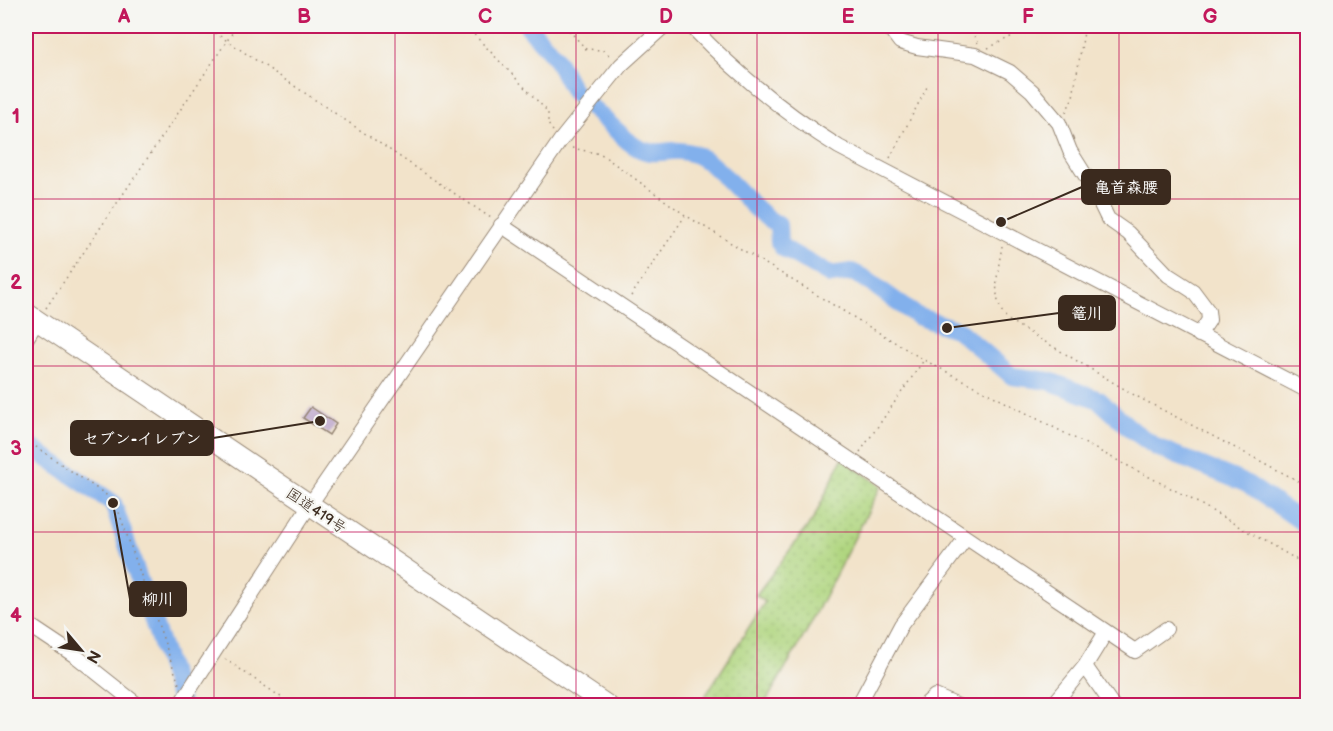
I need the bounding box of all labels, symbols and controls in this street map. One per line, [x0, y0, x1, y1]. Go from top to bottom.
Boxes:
text: A [117, 5, 131, 29]
text: B [297, 5, 311, 29]
text: C [478, 5, 492, 29]
text: D [659, 5, 673, 29]
text: E [842, 5, 855, 29]
text: F [1022, 5, 1034, 29]
text: G [1203, 5, 1218, 29]
text: 1 [12, 105, 20, 129]
callout: 亀首森腰 [1082, 170, 1170, 204]
text: 亀首森腰 [1094, 179, 1158, 198]
text: 2 [10, 271, 22, 295]
callout: 篭川 [1059, 296, 1115, 330]
text: 篭川 [1071, 305, 1103, 324]
callout: セブン-イレブン [71, 421, 213, 455]
text: セブン-イレブン [83, 430, 201, 449]
text: 3 [10, 437, 22, 461]
street label: 国道419号 [282, 484, 350, 538]
callout: 柳川 [130, 582, 186, 616]
text: 柳川 [142, 591, 174, 610]
text: 4 [10, 604, 22, 628]
north arrow [51, 620, 111, 680]
text: N [82, 647, 104, 666]

